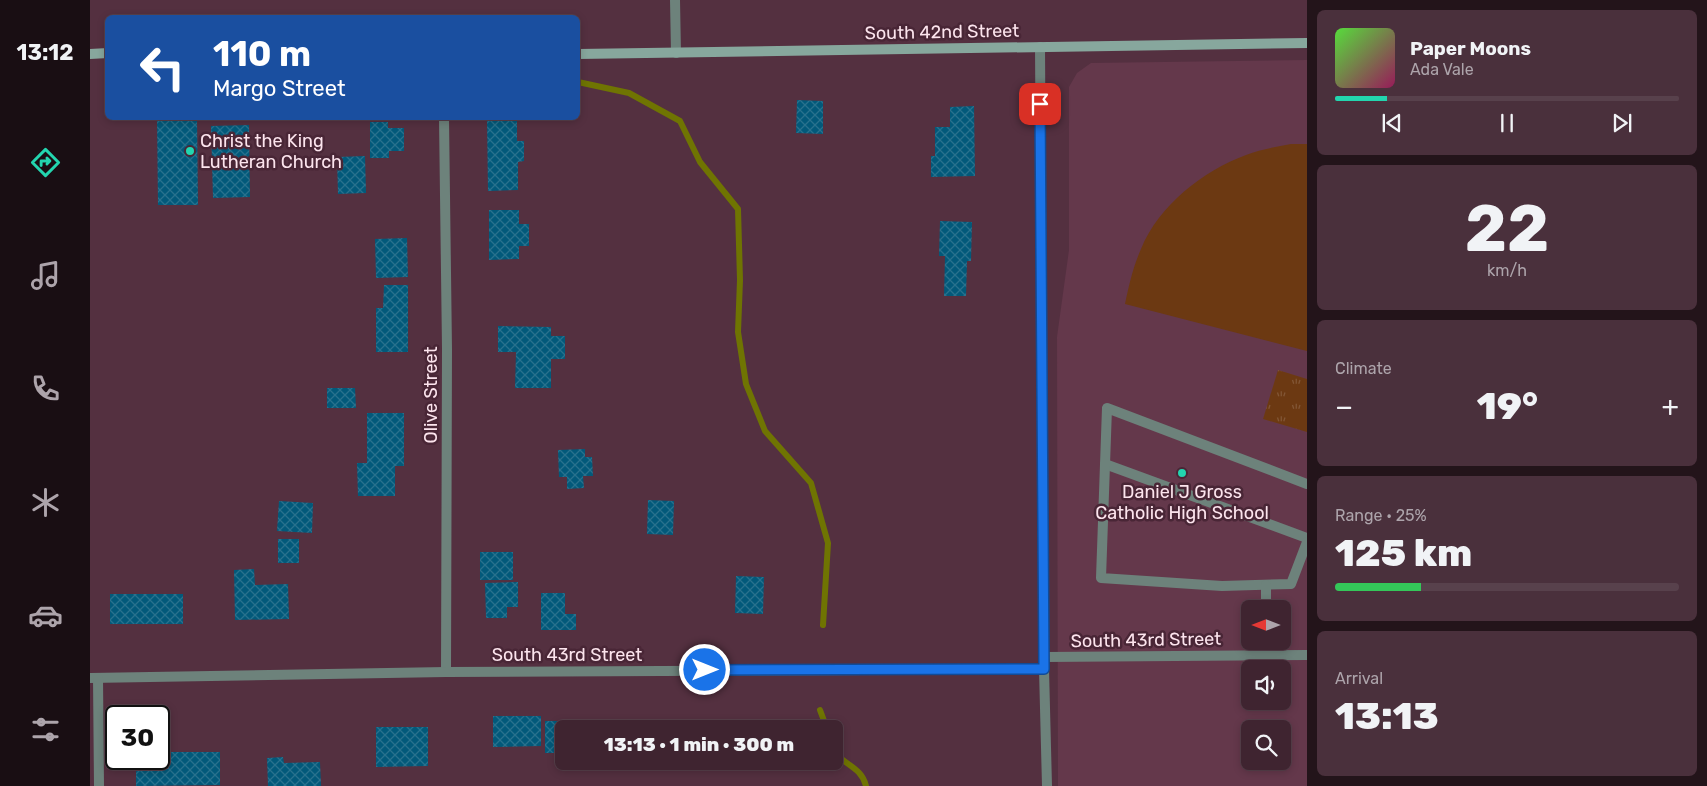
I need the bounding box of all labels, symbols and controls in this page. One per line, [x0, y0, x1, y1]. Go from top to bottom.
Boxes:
street label: South 42nd Street [865, 20, 1019, 44]
text: 110 m [213, 33, 311, 75]
icon: left [130, 35, 195, 100]
text: Paper Moons [1410, 37, 1531, 60]
text: 13:12 [16, 39, 74, 66]
text: Ada Vale [1410, 60, 1474, 79]
text: Margo Street [213, 75, 346, 102]
pin [1019, 83, 1061, 125]
icon: arrive [1026, 90, 1054, 118]
icon: previous [1378, 109, 1406, 137]
icon: pause [1493, 109, 1521, 137]
icon: next [1608, 109, 1636, 137]
place label: Christ the King Lutheran Church [200, 130, 342, 173]
icon: directions [28, 145, 63, 180]
marker: Christ the King Lutheran Church [184, 145, 196, 157]
text: 22 [1465, 190, 1549, 267]
icon: music [28, 258, 63, 293]
text: km/h [1487, 261, 1527, 280]
street label: Olive Street [420, 346, 442, 444]
text: Climate [1335, 359, 1392, 378]
icon: phone [28, 371, 63, 406]
text: 19° [1477, 383, 1538, 429]
text: − [1335, 390, 1353, 423]
text: + [1662, 390, 1679, 423]
marker: Daniel J Gross Catholic High School [1176, 467, 1188, 479]
place label: Daniel J Gross Catholic High School [1095, 481, 1269, 524]
icon: climate [28, 485, 63, 520]
text: Range · 25% [1335, 506, 1427, 525]
text: 125 km [1335, 530, 1472, 576]
icon: car [28, 598, 63, 633]
north arrow [1241, 600, 1291, 650]
map controls [1241, 600, 1291, 770]
street label: South 43rd Street [1071, 628, 1221, 652]
position arrow [678, 643, 730, 695]
street label: South 43rd Street [492, 644, 642, 666]
button: sound [1241, 660, 1291, 710]
text: Arrival [1335, 669, 1383, 688]
text: 13:13 [1335, 693, 1439, 739]
speed limit sign: 30 [105, 705, 170, 770]
icon: filters [28, 712, 63, 747]
button: search [1241, 720, 1291, 770]
text: 13:13 · 1 min · 300 m [604, 733, 794, 756]

